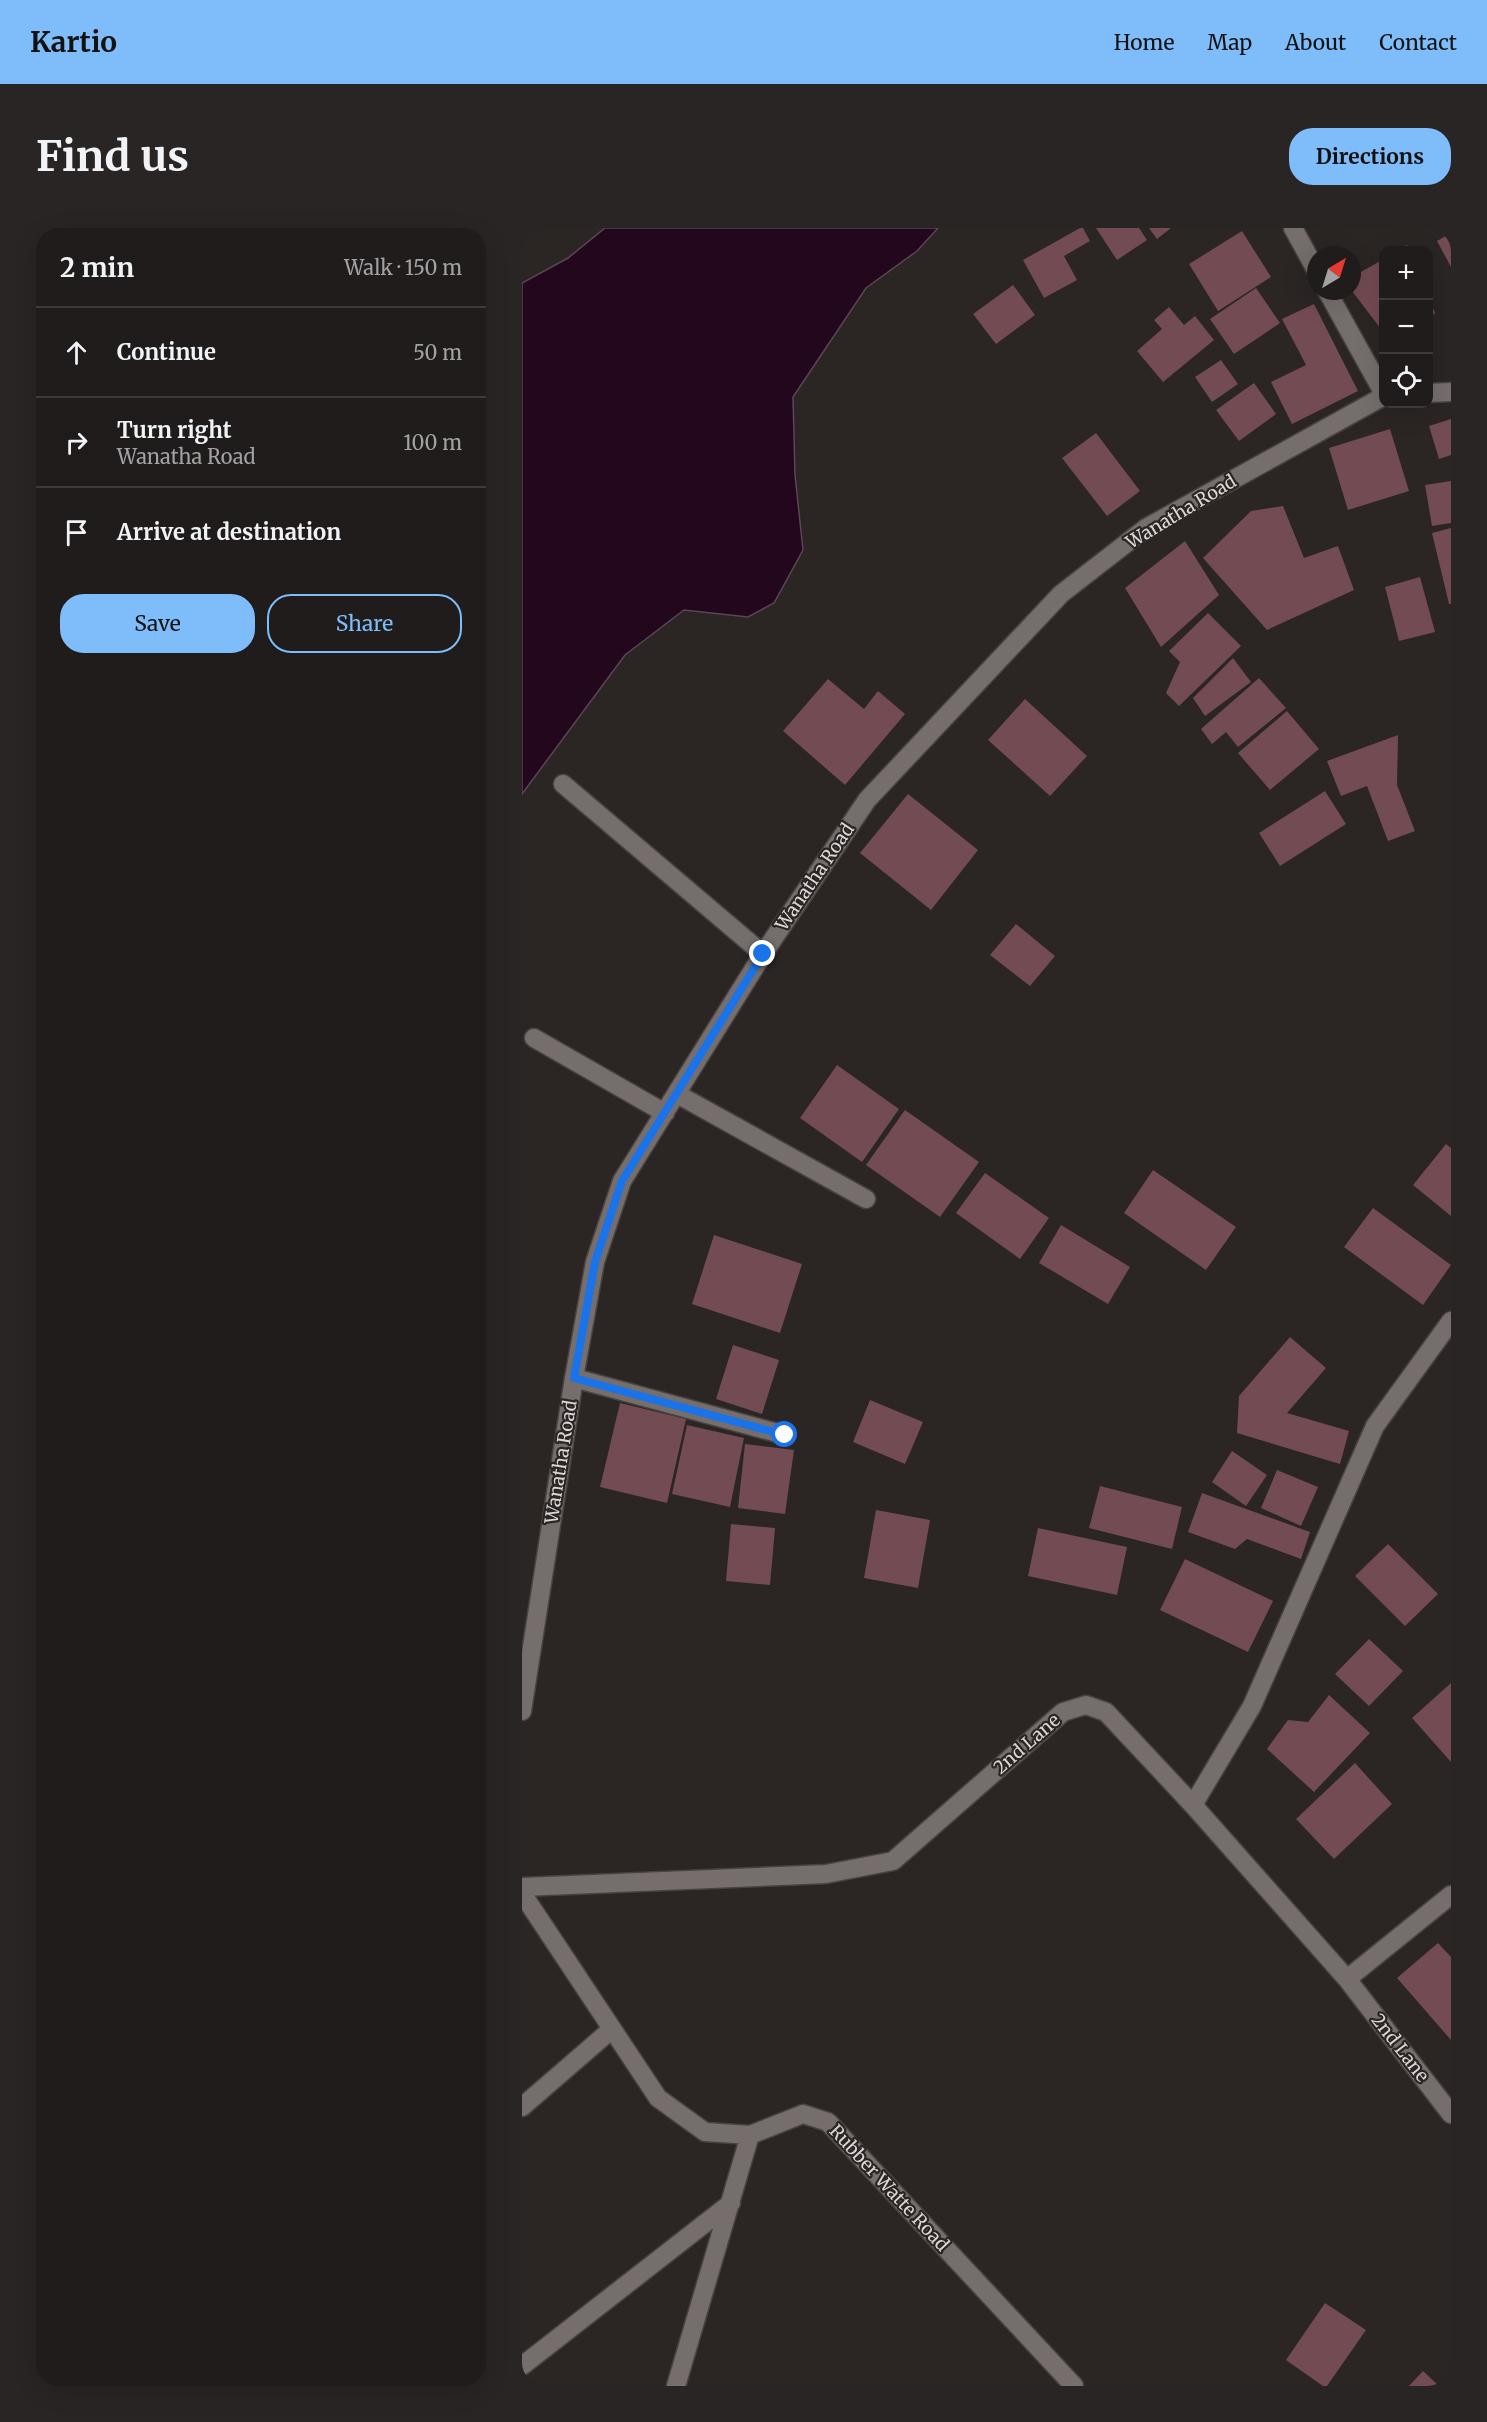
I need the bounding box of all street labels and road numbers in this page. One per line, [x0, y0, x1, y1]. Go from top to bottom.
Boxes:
street label: Wanatha Road [1121, 470, 1240, 554]
street label: Wanatha Road [770, 818, 859, 936]
street label: Wanatha Road [539, 1398, 582, 1526]
street label: 2nd Lane [989, 1709, 1065, 1779]
street label: 2nd Lane [1367, 2009, 1434, 2086]
street label: Rubber Watte Road [825, 2119, 954, 2256]

